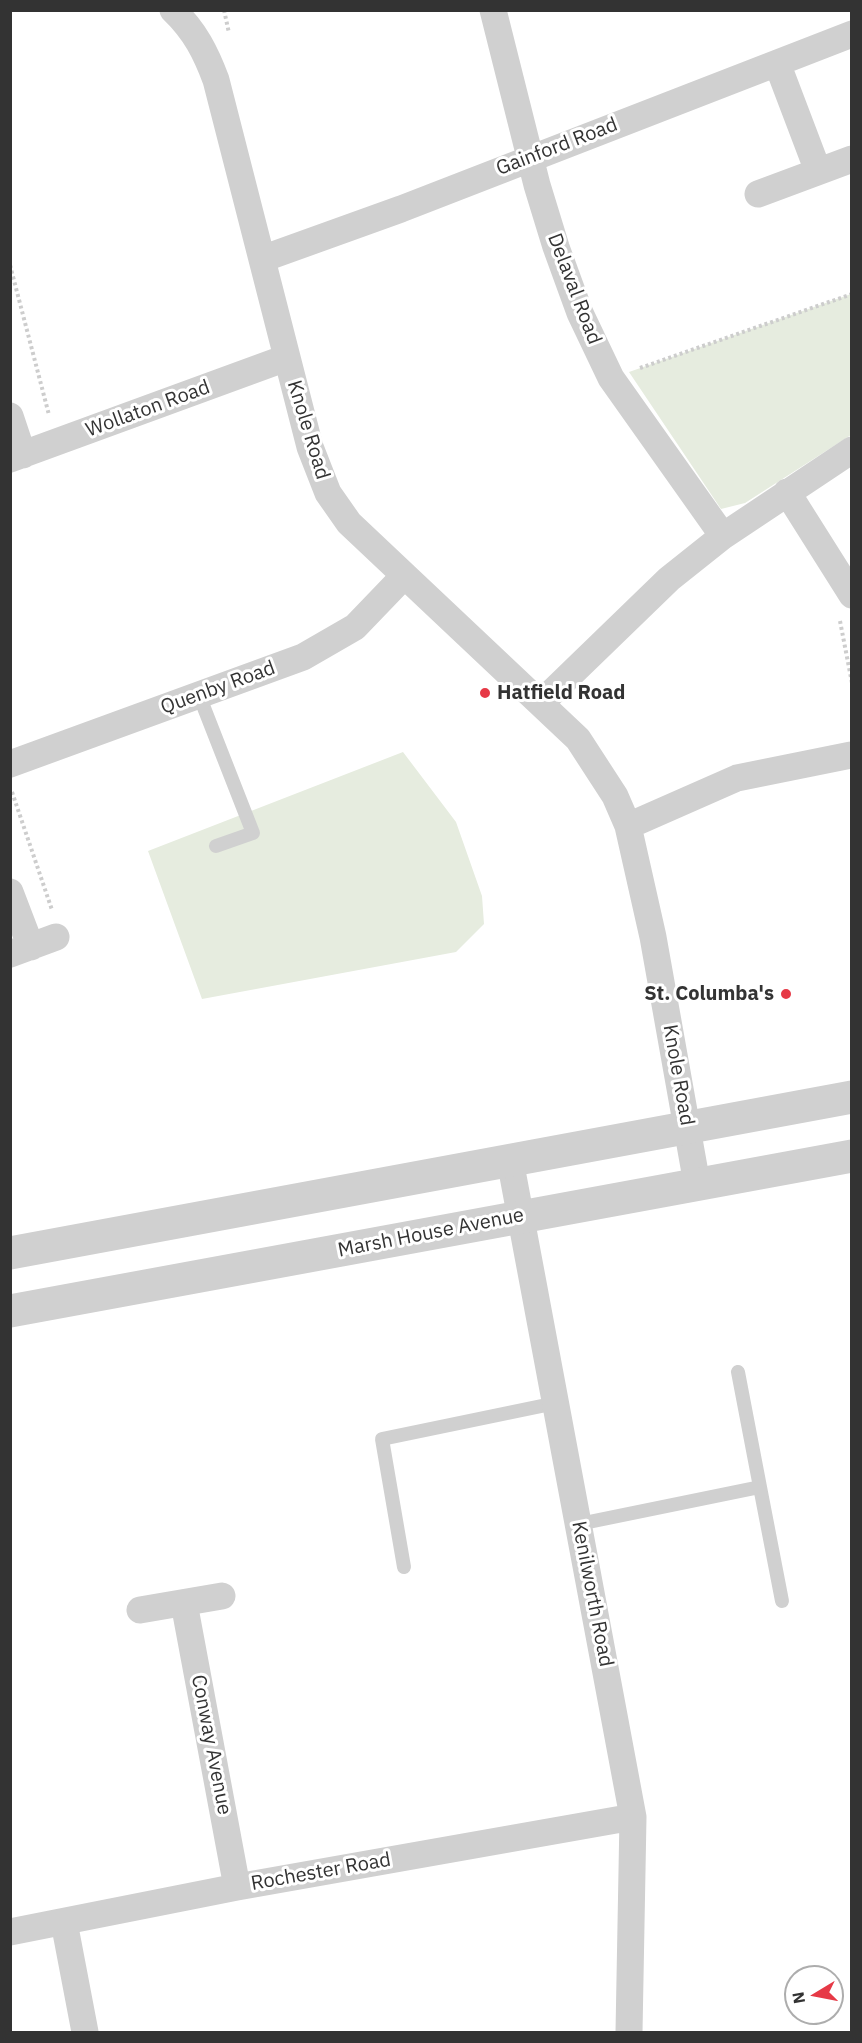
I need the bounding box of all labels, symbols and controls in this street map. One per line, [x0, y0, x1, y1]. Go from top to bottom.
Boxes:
street label: Gainford Road [493, 113, 621, 181]
street label: Delaval Road [542, 230, 606, 348]
street label: Wollaton Road [83, 375, 213, 443]
street label: Knole Road [282, 378, 334, 482]
street label: Quenby Road [157, 656, 279, 720]
place label: Hatfield Road [497, 681, 626, 705]
marker: Hatfield Road [478, 686, 492, 700]
place label: St. Columba's [644, 982, 774, 1006]
marker: St. Columba's [779, 987, 793, 1001]
street label: Knole Road [657, 1023, 699, 1127]
street label: Marsh House Avenue [336, 1203, 526, 1263]
street label: Kenilworth Road [566, 1519, 618, 1669]
street label: Conway Avenue [186, 1673, 236, 1817]
street label: Rochester Road [249, 1848, 393, 1896]
north arrow [784, 1965, 844, 2025]
text: N [787, 1990, 809, 2005]

